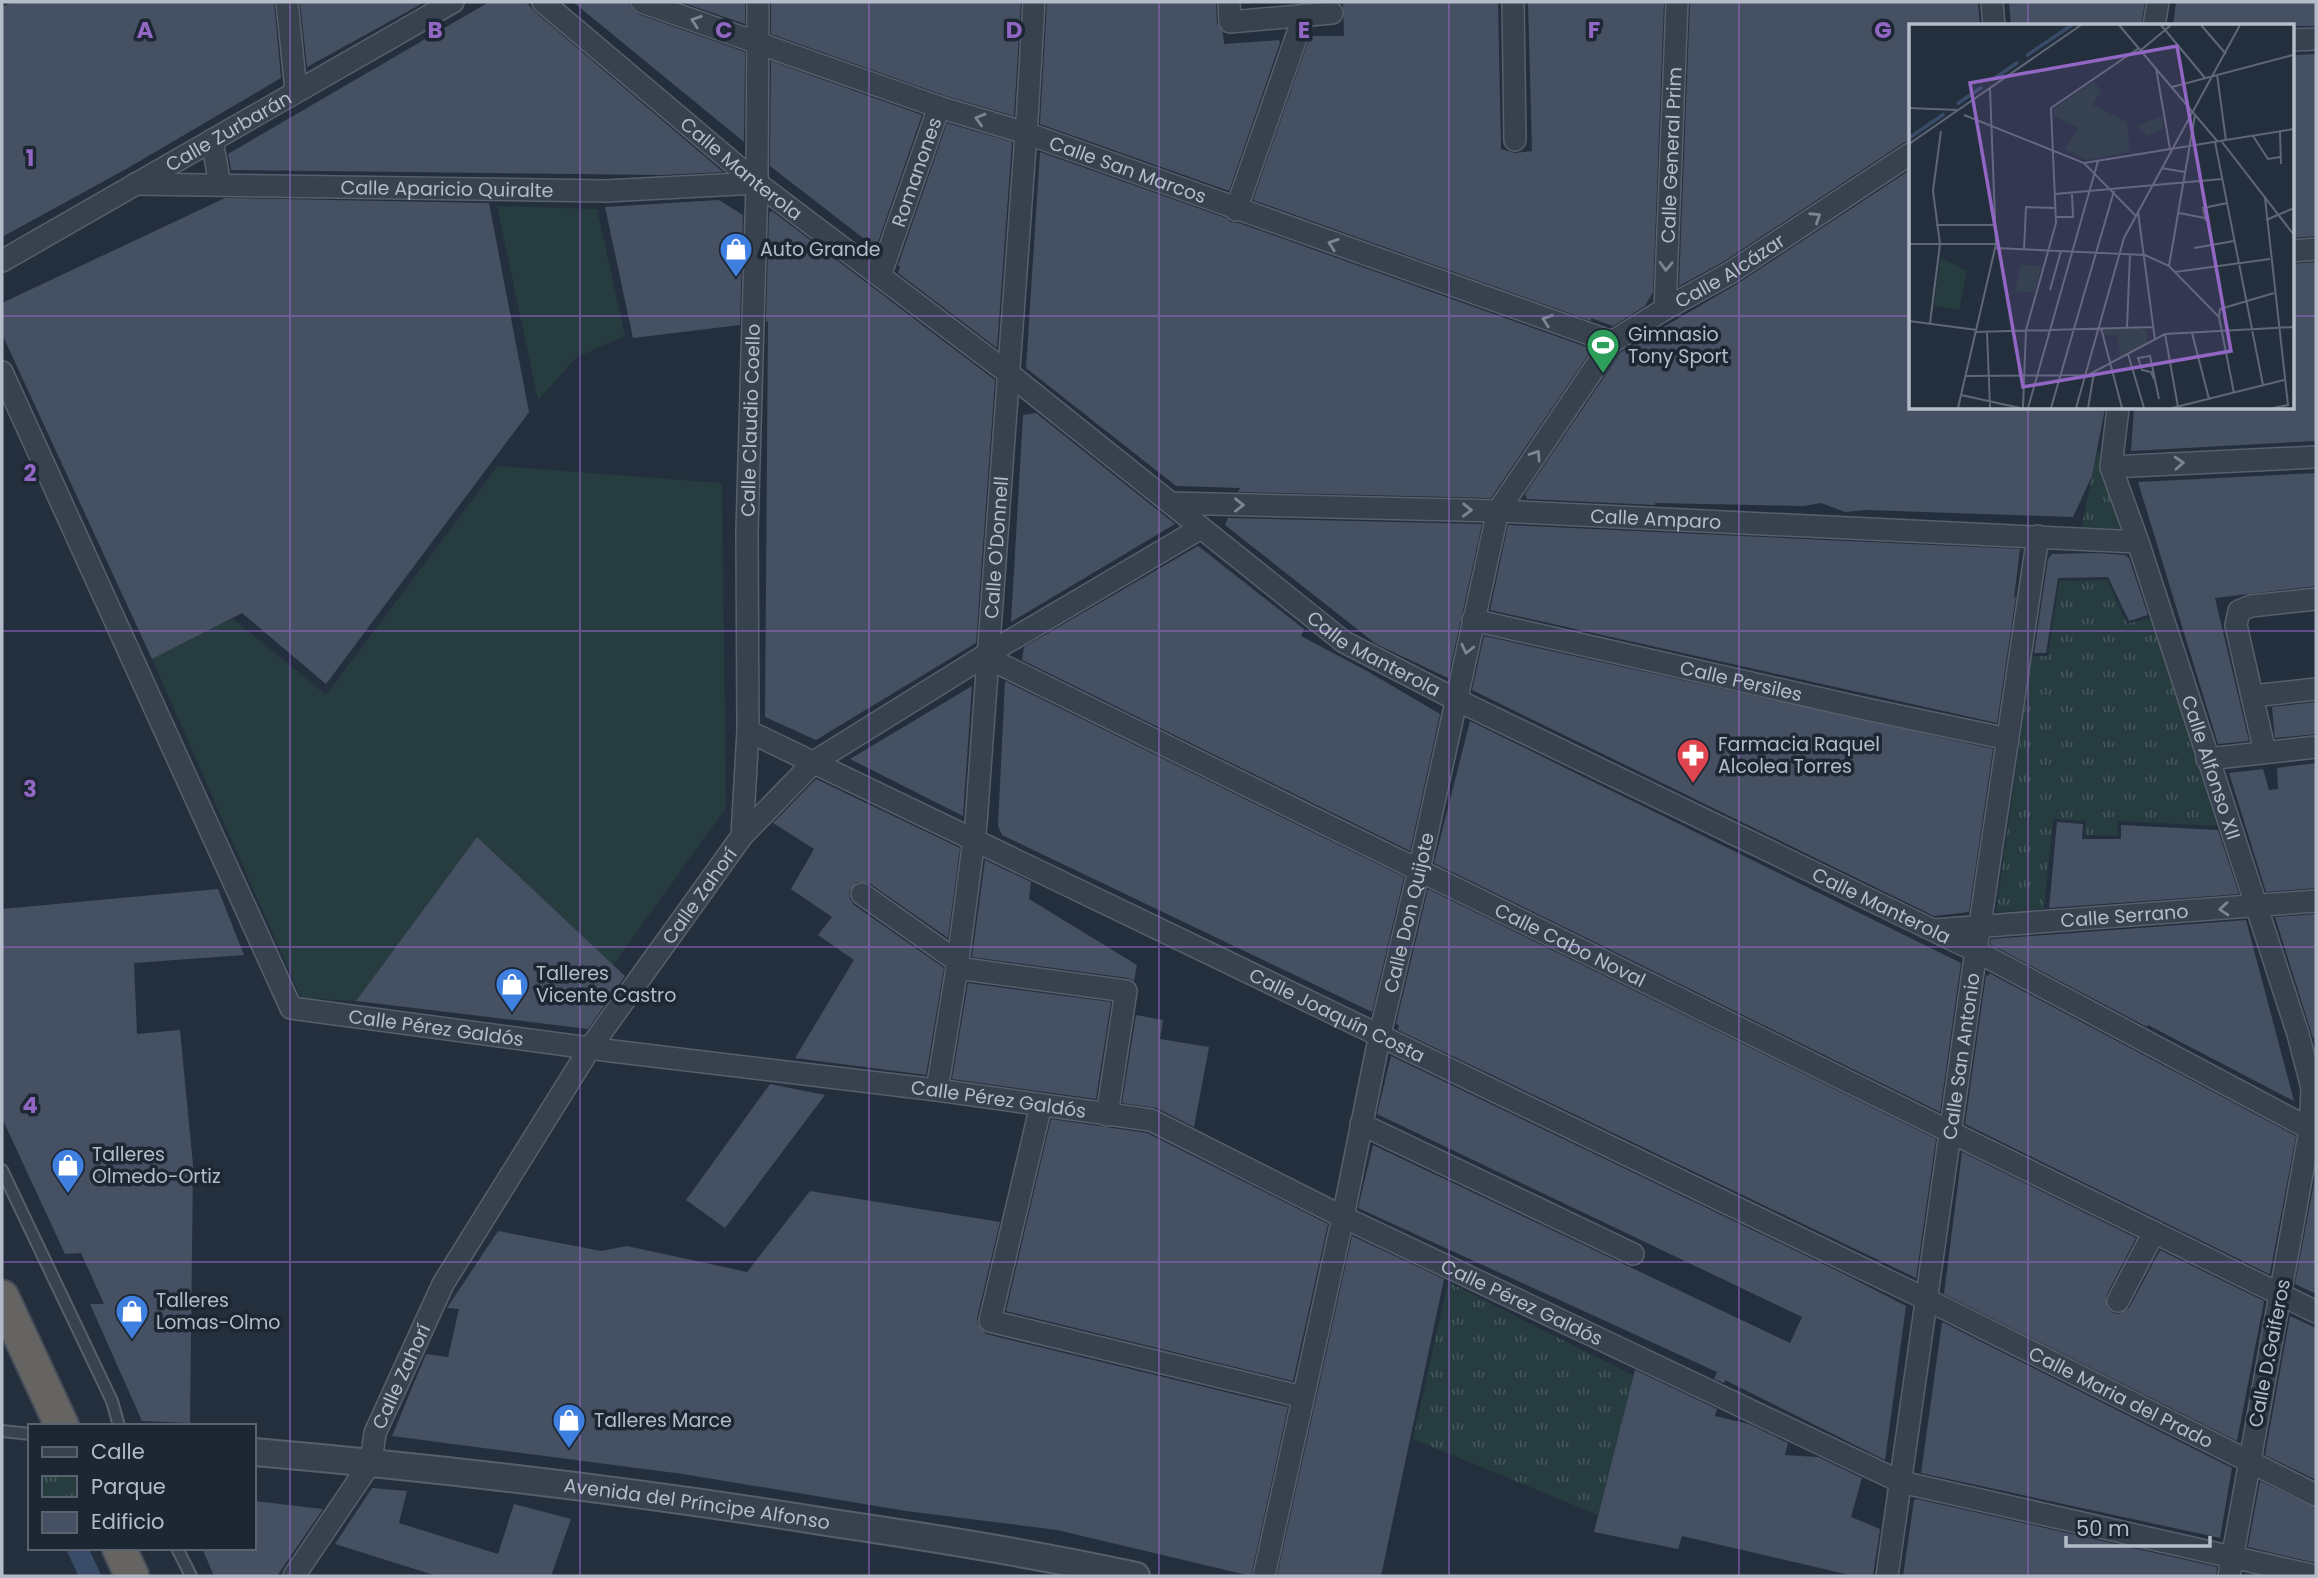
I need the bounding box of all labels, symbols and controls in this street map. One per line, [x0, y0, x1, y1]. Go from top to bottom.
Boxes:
text: A [137, 14, 154, 46]
text: B [427, 14, 443, 46]
text: C [715, 14, 733, 46]
text: D [1006, 14, 1022, 46]
text: E [1298, 14, 1310, 46]
text: F [1588, 14, 1600, 46]
text: G [1874, 14, 1892, 46]
one-way arrow [690, 15, 702, 29]
inset map [1909, 24, 2294, 410]
street label: Calle General Prim [1655, 66, 1688, 244]
street label: Calle Zurbarán [161, 85, 297, 178]
street label: Calle Manterola [674, 111, 808, 227]
one-way arrow [974, 113, 986, 128]
street label: Romanones [885, 114, 948, 231]
street label: Calle San Marcos [1045, 129, 1210, 210]
text: 1 [26, 142, 34, 174]
street label: Calle Aparicio Quiralte [340, 174, 554, 204]
one-way arrow [1808, 212, 1821, 225]
street label: Calle Alcázar [1670, 227, 1790, 315]
shop icon: Auto Grande [717, 230, 755, 279]
place label: Auto Grande [760, 236, 881, 263]
one-way arrow [1327, 238, 1339, 252]
one-way arrow [1659, 261, 1674, 272]
one-way arrow [1542, 314, 1554, 328]
place label: Gimnasio Tony Sport [1628, 321, 1729, 370]
street label: Calle Claudio Coello [734, 323, 767, 517]
sports icon: Gimnasio Tony Sport [1584, 326, 1622, 375]
one-way arrow [1528, 449, 1541, 462]
one-way arrow [2174, 456, 2185, 471]
text: 2 [23, 457, 37, 489]
street label: Calle O'Donnell [978, 475, 1015, 620]
one-way arrow [1234, 497, 1245, 512]
street label: Calle Amparo [1590, 502, 1722, 536]
one-way arrow [1461, 503, 1472, 518]
street label: Calle Manterola [1301, 604, 1445, 703]
one-way arrow [1461, 643, 1475, 655]
street label: Calle Persiles [1677, 654, 1805, 708]
street label: Calle Alfonso XII [2175, 692, 2247, 843]
place label: Farmacia Raquel Alcolea Torres [1718, 731, 1880, 780]
pharmacy icon: Farmacia Raquel Alcolea Torres [1674, 736, 1712, 785]
text: 3 [23, 773, 37, 805]
street label: Calle Don Quijote [1377, 830, 1441, 996]
street label: Calle Zahorí [656, 842, 744, 950]
street label: Calle Manterola [1808, 861, 1955, 951]
street label: Calle Cabo Noval [1490, 897, 1650, 994]
street label: Calle Serrano [2060, 898, 2189, 934]
one-way arrow [2218, 901, 2229, 916]
place label: Talleres Vicente Castro [536, 960, 676, 1009]
street label: Calle Joaquín Costa [1244, 962, 1429, 1069]
shop icon: Talleres Vicente Castro [493, 965, 531, 1014]
street label: Calle San Antonio [1936, 971, 1987, 1141]
street label: Calle Pérez Galdós [347, 1003, 525, 1053]
street label: Calle Pérez Galdós [910, 1074, 1088, 1125]
text: 4 [22, 1089, 38, 1121]
place label: Talleres Olmedo-Ortiz [92, 1141, 221, 1190]
shop icon: Talleres Olmedo-Ortiz [49, 1146, 87, 1195]
street label: Calle Pérez Galdós [1436, 1252, 1607, 1352]
street label: Calle D.Gaiferos [2242, 1277, 2297, 1430]
place label: Talleres Lomas-Olmo [156, 1287, 281, 1336]
shop icon: Talleres Lomas-Olmo [113, 1292, 151, 1341]
street label: Calle Zahorí [366, 1319, 437, 1434]
street label: Calle Maria del Prado [2024, 1340, 2218, 1455]
shop icon: Talleres Marce [550, 1401, 588, 1450]
place label: Talleres Marce [594, 1407, 732, 1434]
legend [28, 1424, 256, 1550]
text: Calle [91, 1437, 145, 1466]
text: Parque [91, 1472, 166, 1501]
street label: Avenida del Príncipe Alfonso [562, 1472, 832, 1536]
scale bar [2066, 1504, 2210, 1548]
text: Edificio [91, 1507, 165, 1536]
text: 50 m [2076, 1514, 2130, 1543]

